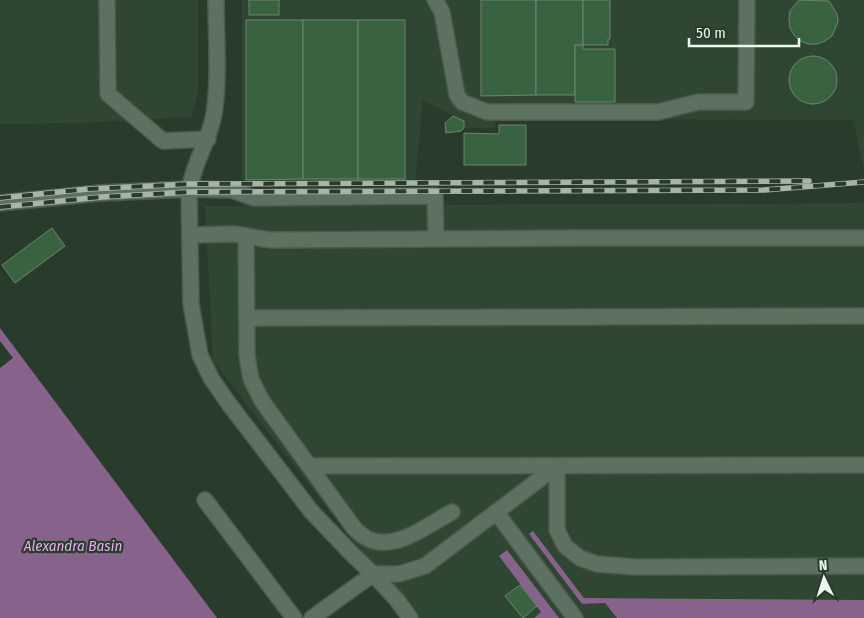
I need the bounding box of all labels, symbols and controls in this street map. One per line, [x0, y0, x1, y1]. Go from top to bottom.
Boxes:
scale bar [689, 15, 799, 47]
text: 50 m [696, 24, 726, 42]
water label: Alexandra Basin [23, 537, 122, 555]
north arrow [799, 553, 849, 603]
text: N [818, 557, 828, 574]

